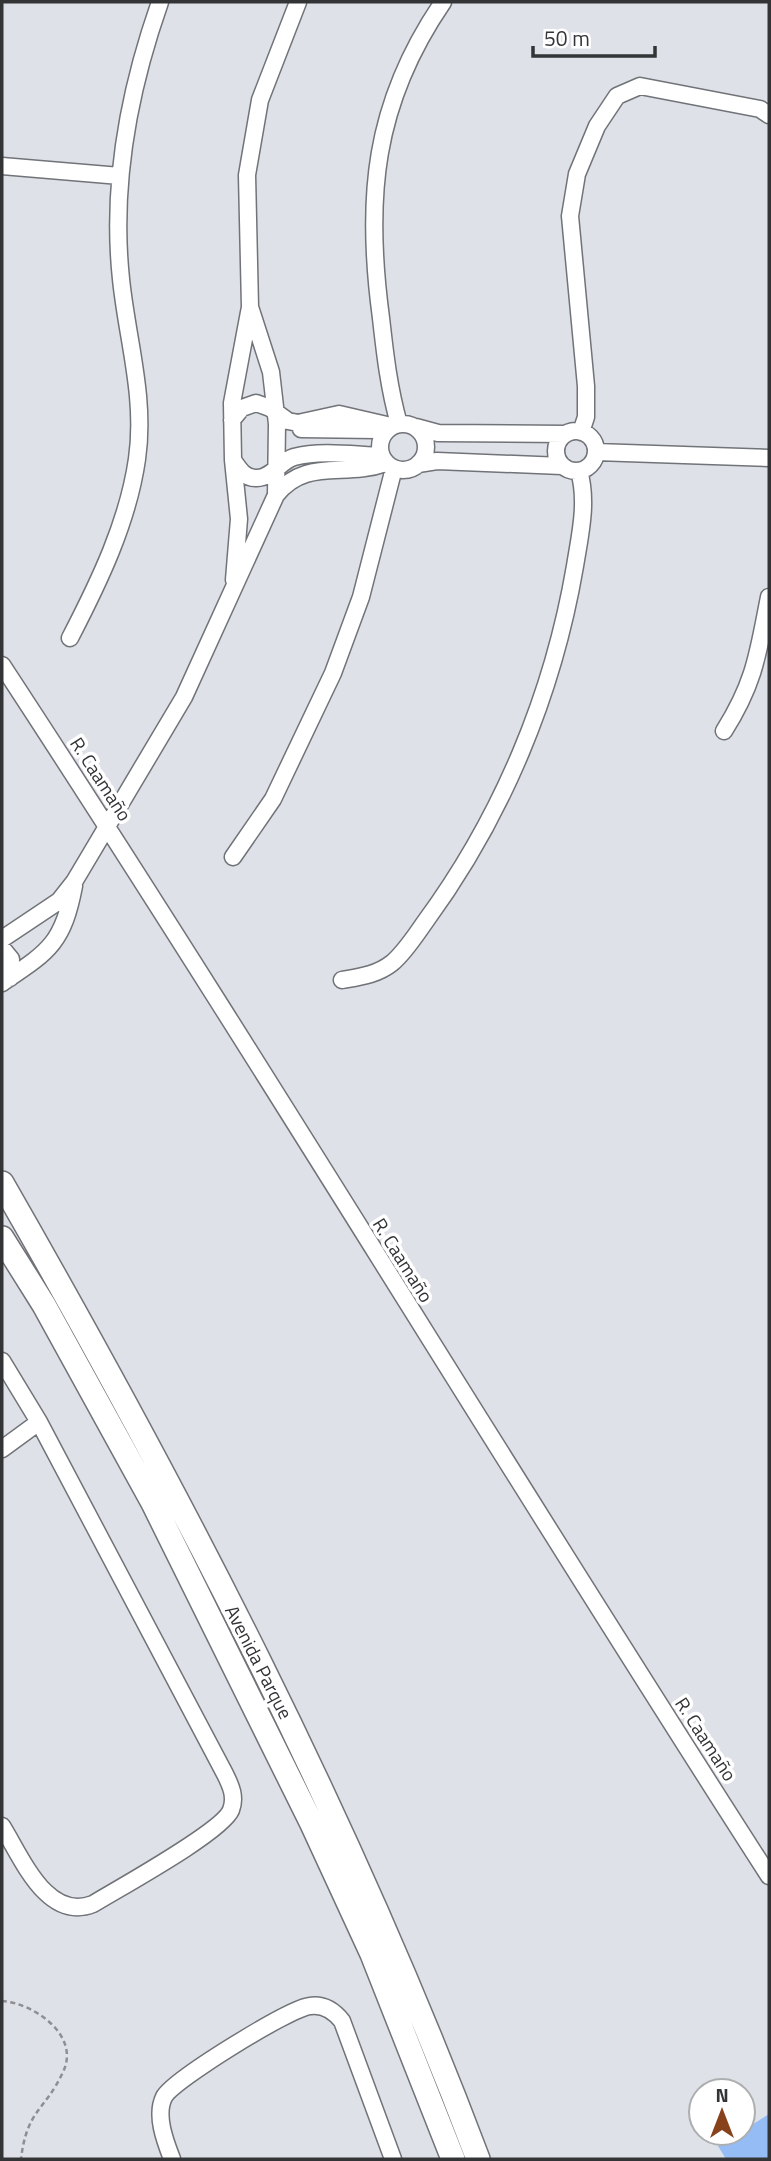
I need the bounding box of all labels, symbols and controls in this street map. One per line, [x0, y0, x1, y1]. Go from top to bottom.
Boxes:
scale bar [533, 14, 656, 58]
text: 50 m [544, 22, 590, 54]
street label: R. Caamaño [63, 731, 139, 826]
street label: R. Caamaño [366, 1212, 441, 1308]
street label: Avenida Parque [218, 1600, 301, 1724]
street label: R. Caamaño [668, 1691, 744, 1786]
north arrow [687, 2077, 757, 2147]
text: N [715, 2080, 729, 2109]

